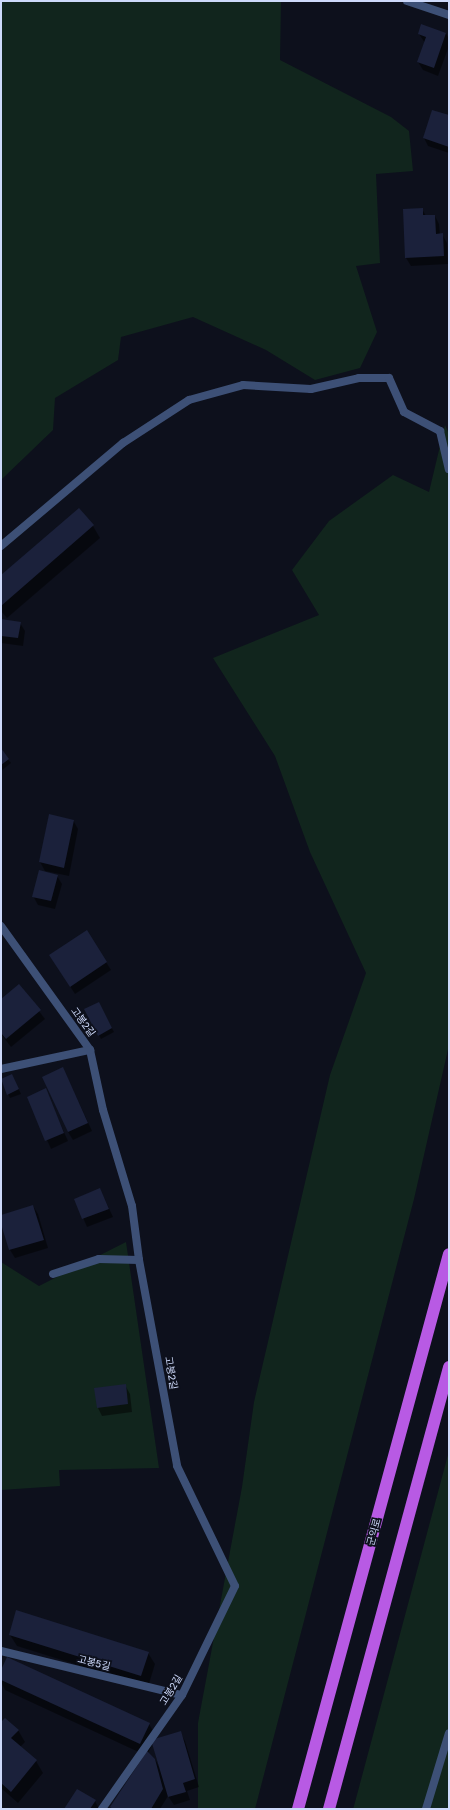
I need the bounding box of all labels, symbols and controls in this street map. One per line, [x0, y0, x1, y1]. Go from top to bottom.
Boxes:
street label: 고봉2길 [68, 1005, 98, 1039]
street label: 고봉2길 [162, 1356, 180, 1390]
street label: 군익로 [365, 1517, 383, 1547]
street label: 고봉5길 [76, 1653, 112, 1673]
street label: 고봉2길 [157, 1673, 185, 1707]

